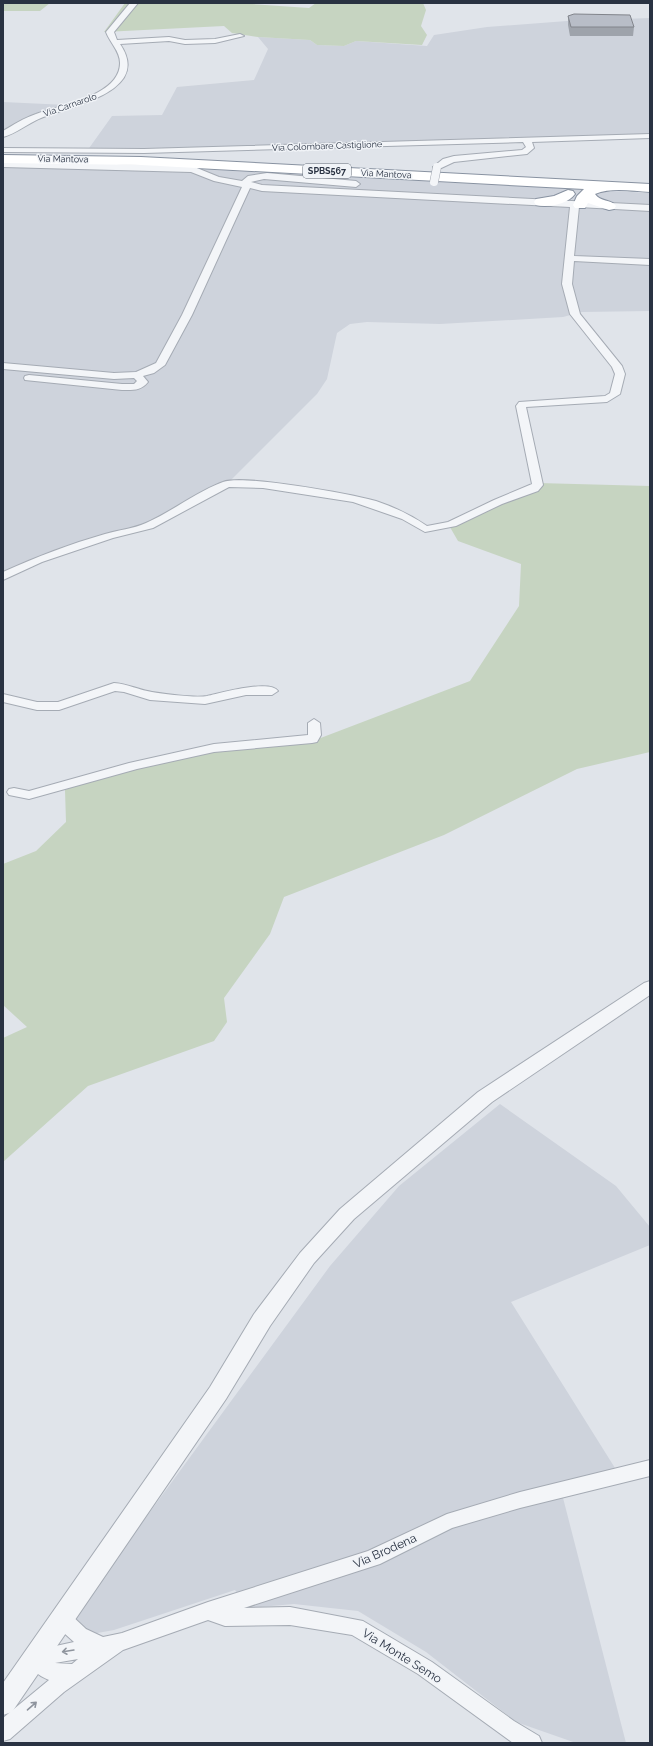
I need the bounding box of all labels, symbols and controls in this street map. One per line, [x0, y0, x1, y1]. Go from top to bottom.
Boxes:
street label: Via Carnarolo [42, 91, 98, 119]
street label: Via Colombare Castiglione [272, 139, 383, 153]
street label: Via Mantova [37, 154, 89, 164]
road number: SPBS567 [303, 164, 351, 178]
street label: Via Mantova [360, 168, 412, 180]
street label: Via Brodena [351, 1531, 419, 1571]
street label: Via Monte Semo [360, 1626, 444, 1686]
one-way arrow [62, 1648, 75, 1656]
one-way arrow [27, 1701, 37, 1710]

